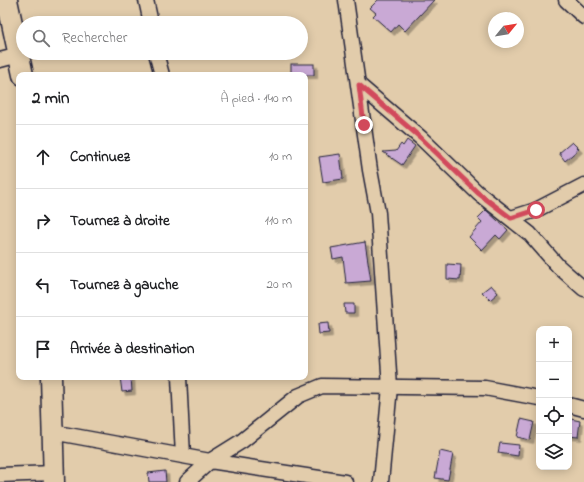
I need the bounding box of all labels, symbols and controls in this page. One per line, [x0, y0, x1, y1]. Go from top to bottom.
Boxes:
north arrow [488, 12, 524, 48]
search box [16, 16, 308, 60]
icon: search [30, 27, 52, 49]
text: Rechercher [62, 27, 127, 49]
text: 2 min [32, 86, 69, 111]
text: À pied · 140 m [220, 89, 292, 108]
route end [355, 116, 373, 134]
icon: ahead [32, 146, 54, 168]
text: Continuez [70, 146, 130, 168]
text: 10 m [269, 147, 292, 166]
route start [527, 201, 545, 219]
icon: right [32, 210, 54, 232]
text: Tournez à droite [70, 210, 170, 232]
text: 110 m [265, 211, 292, 230]
icon: left [32, 274, 54, 296]
text: Tournez à gauche [70, 274, 178, 296]
text: 20 m [267, 275, 292, 294]
map controls [536, 326, 572, 470]
button: + [536, 326, 572, 362]
icon: arrive [32, 338, 54, 360]
text: Arrivée à destination [70, 338, 195, 360]
button: − [536, 362, 572, 398]
button: locate [536, 398, 572, 434]
button: layers [536, 434, 572, 470]

